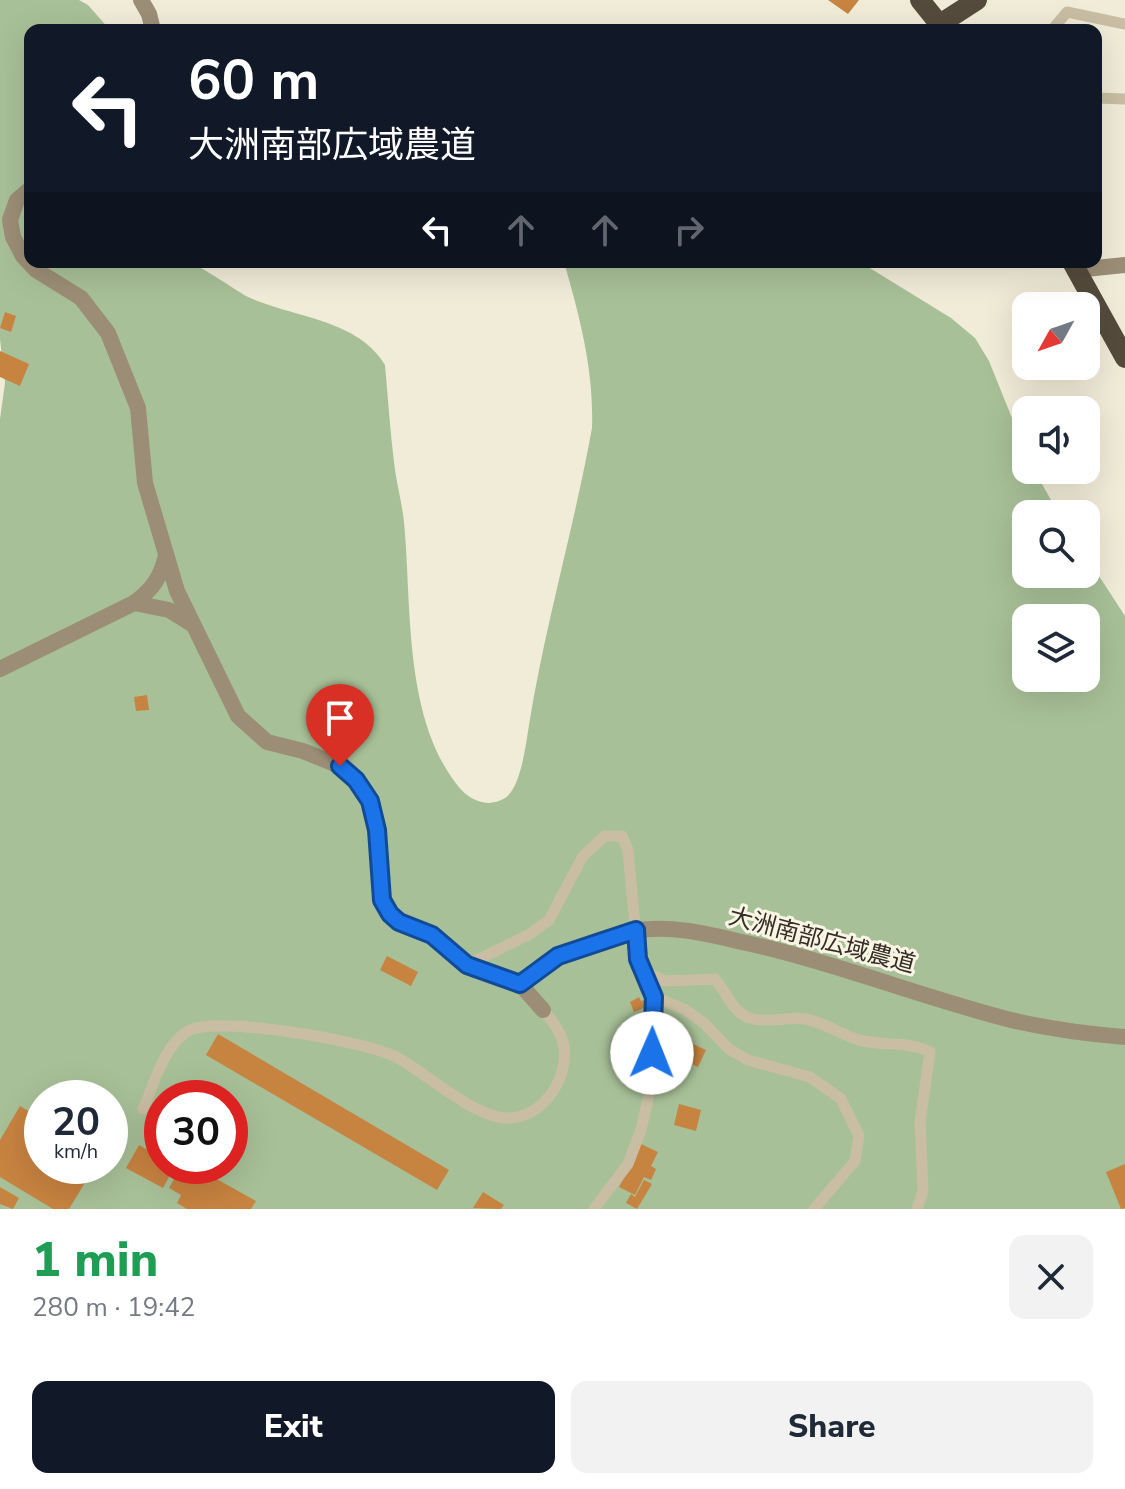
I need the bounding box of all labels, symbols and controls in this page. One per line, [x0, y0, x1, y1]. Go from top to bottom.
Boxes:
text: 60 m [188, 42, 319, 119]
icon: left [56, 56, 160, 160]
text: 大洲南部広域農道 [188, 121, 476, 170]
icon: left [415, 208, 459, 252]
icon: ahead [499, 208, 543, 252]
icon: ahead [583, 208, 627, 252]
icon: right [667, 208, 711, 252]
north arrow [1012, 292, 1100, 380]
map controls [1012, 292, 1100, 692]
button: sound [1012, 396, 1100, 484]
button: search [1012, 500, 1100, 588]
button: layers [1012, 604, 1100, 692]
pin [306, 684, 374, 766]
icon: arrive [318, 696, 362, 740]
street label: 大洲南部広域農道 [725, 900, 919, 980]
position arrow [610, 1011, 694, 1095]
speed limit sign: 30 [144, 1080, 248, 1184]
text: 20 [52, 1095, 100, 1149]
text: km/h [54, 1138, 98, 1165]
text: 1 min [32, 1227, 158, 1293]
button: close [1009, 1235, 1093, 1319]
text: 280 m · 19:42 [32, 1290, 195, 1325]
button: Exit [32, 1381, 555, 1473]
button: Share [571, 1381, 1093, 1473]

